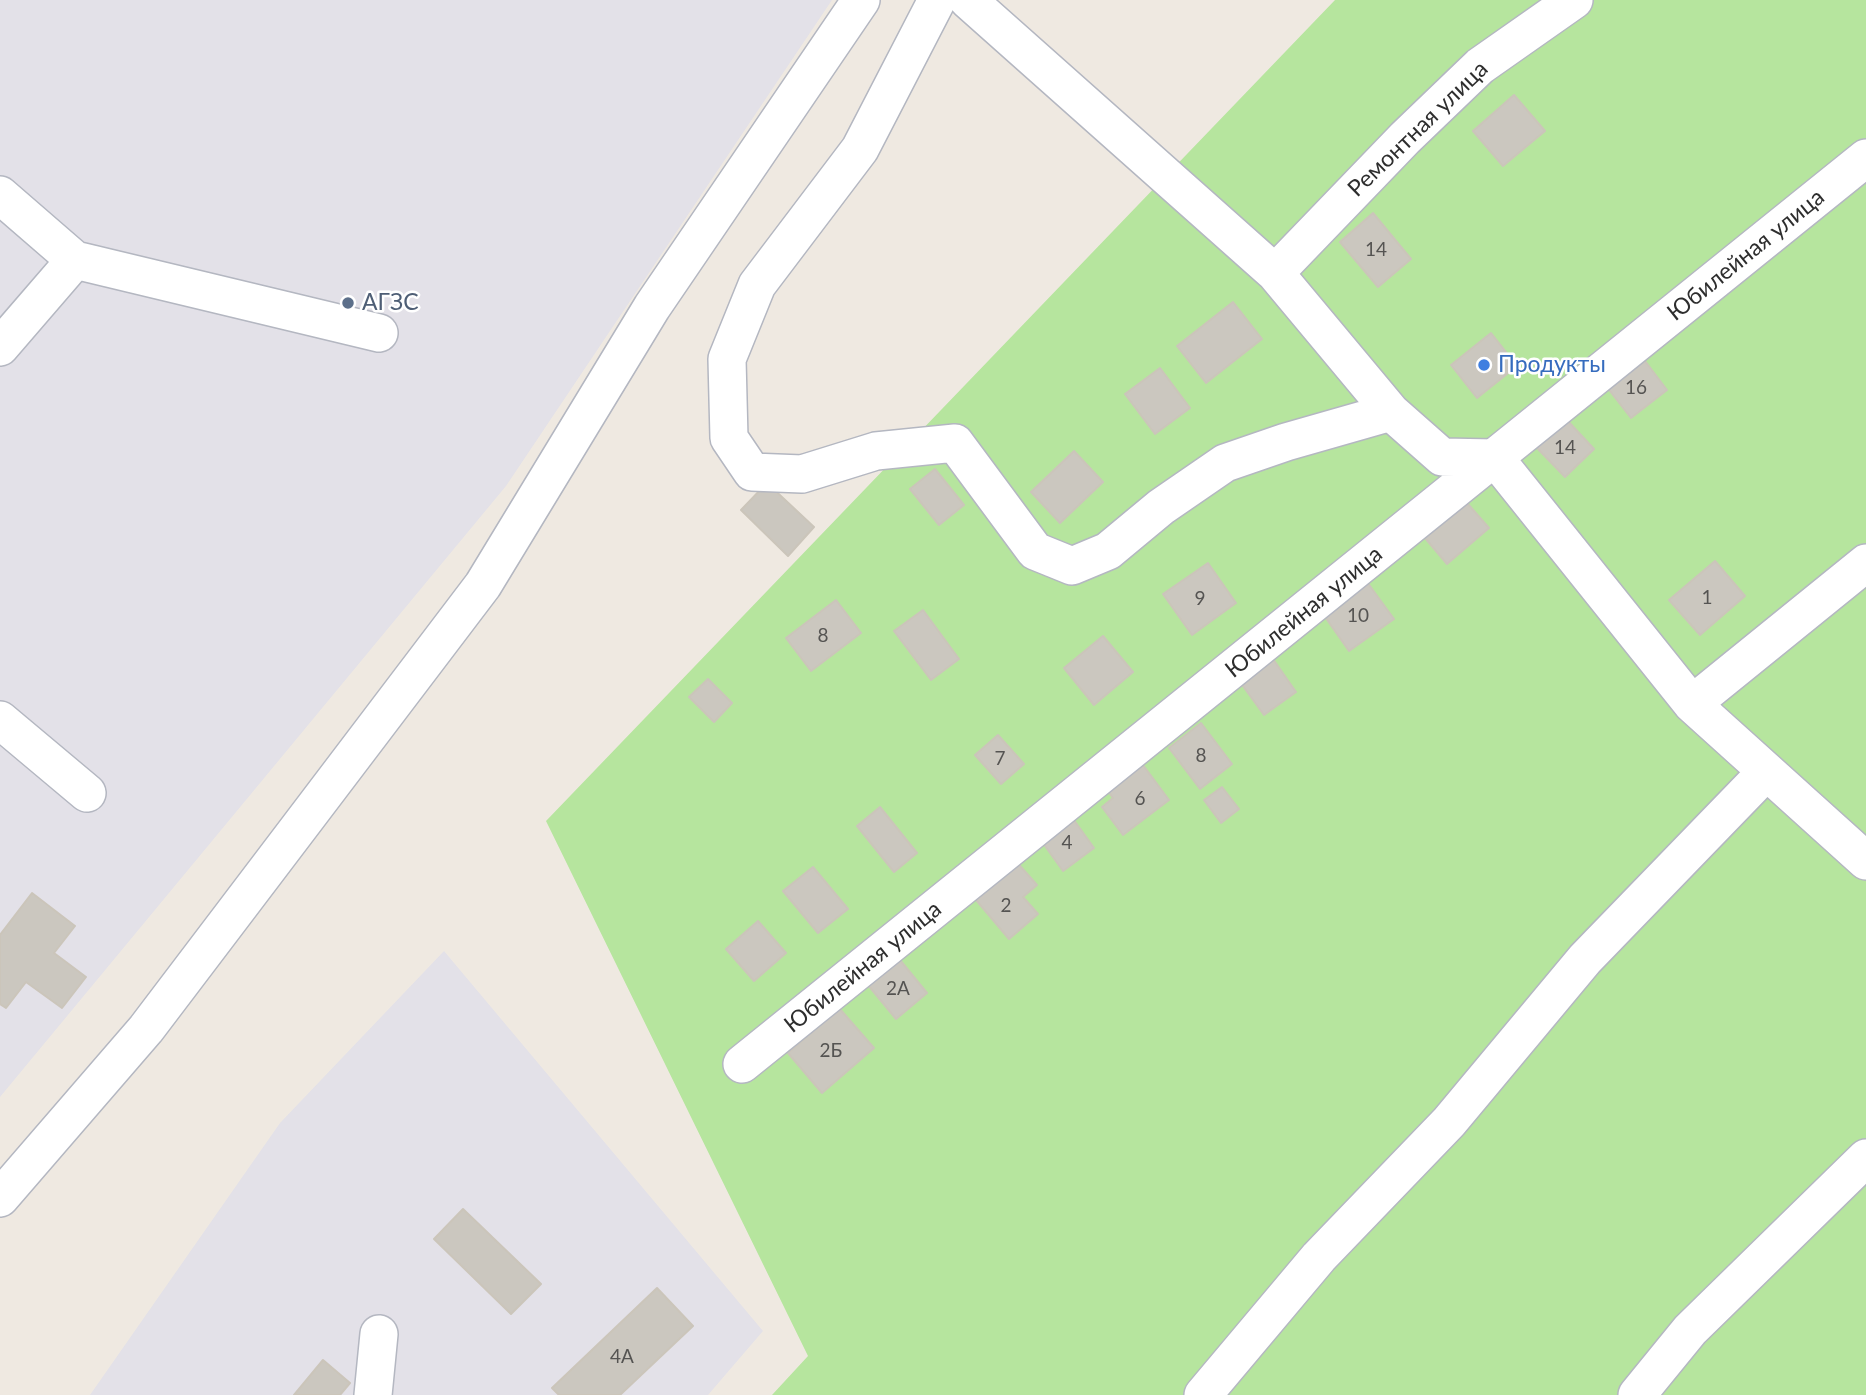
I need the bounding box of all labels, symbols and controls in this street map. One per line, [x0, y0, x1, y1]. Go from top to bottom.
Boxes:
street label: Ремонтная улица [1342, 55, 1494, 203]
street label: Юбилейная улица [1662, 183, 1830, 327]
house number: 14 [1365, 239, 1387, 261]
place label: АГЗС [362, 289, 418, 317]
marker: АГЗС [340, 295, 356, 311]
place label: Продукты [1498, 351, 1606, 379]
marker: Продукты [1476, 357, 1492, 373]
house number: 16 [1625, 377, 1647, 399]
house number: 14 [1554, 437, 1576, 459]
street label: Юбилейная улица [1220, 540, 1388, 684]
house number: 1 [1701, 587, 1713, 609]
house number: 9 [1194, 588, 1206, 610]
house number: 10 [1347, 605, 1369, 627]
house number: 8 [817, 625, 829, 647]
house number: 8 [1195, 745, 1207, 767]
house number: 7 [994, 748, 1006, 770]
house number: 6 [1134, 788, 1146, 810]
house number: 4 [1061, 832, 1073, 854]
street label: Юбилейная улица [779, 895, 947, 1039]
house number: 2 [1000, 895, 1012, 917]
house number: 2А [886, 978, 910, 1000]
house number: 2Б [820, 1040, 842, 1062]
house number: 4А [610, 1346, 634, 1368]

